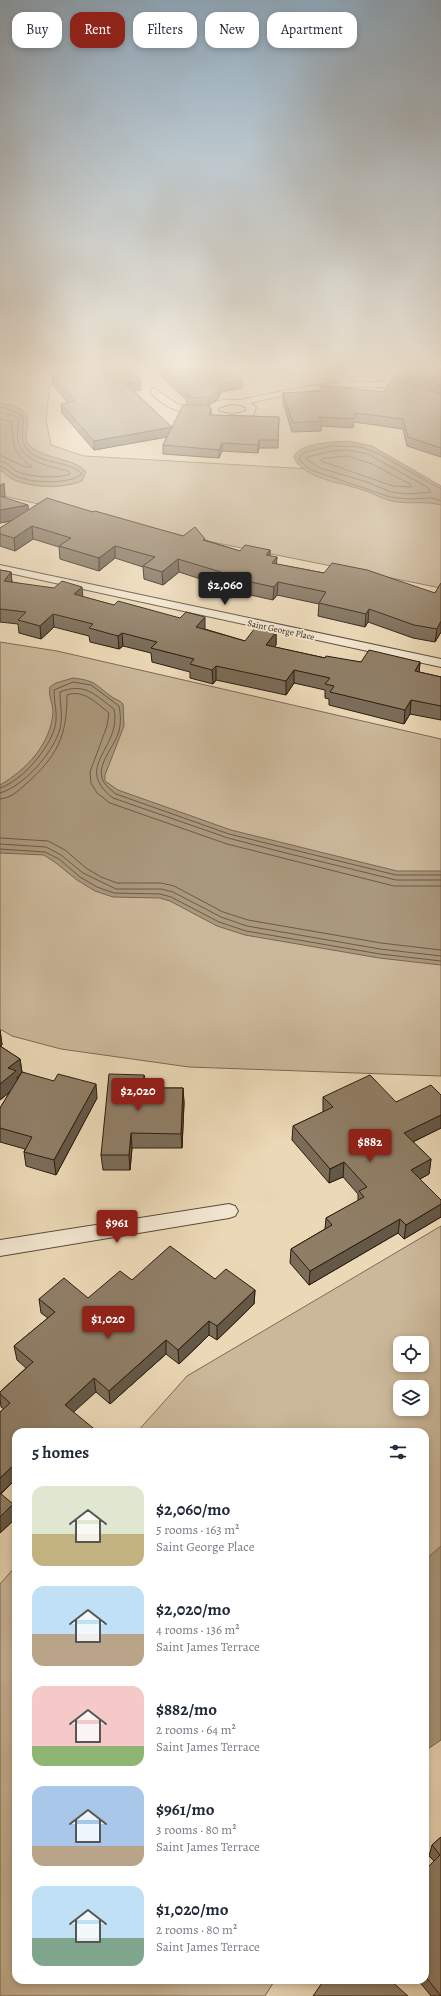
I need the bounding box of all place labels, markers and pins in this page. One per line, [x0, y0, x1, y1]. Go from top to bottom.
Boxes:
pin: $2,060 [192, 572, 258, 606]
pin: $2,020 [105, 1078, 171, 1112]
pin: $882 [346, 1129, 394, 1163]
pin: $961 [93, 1210, 141, 1244]
pin: $1,020 [75, 1306, 141, 1340]

